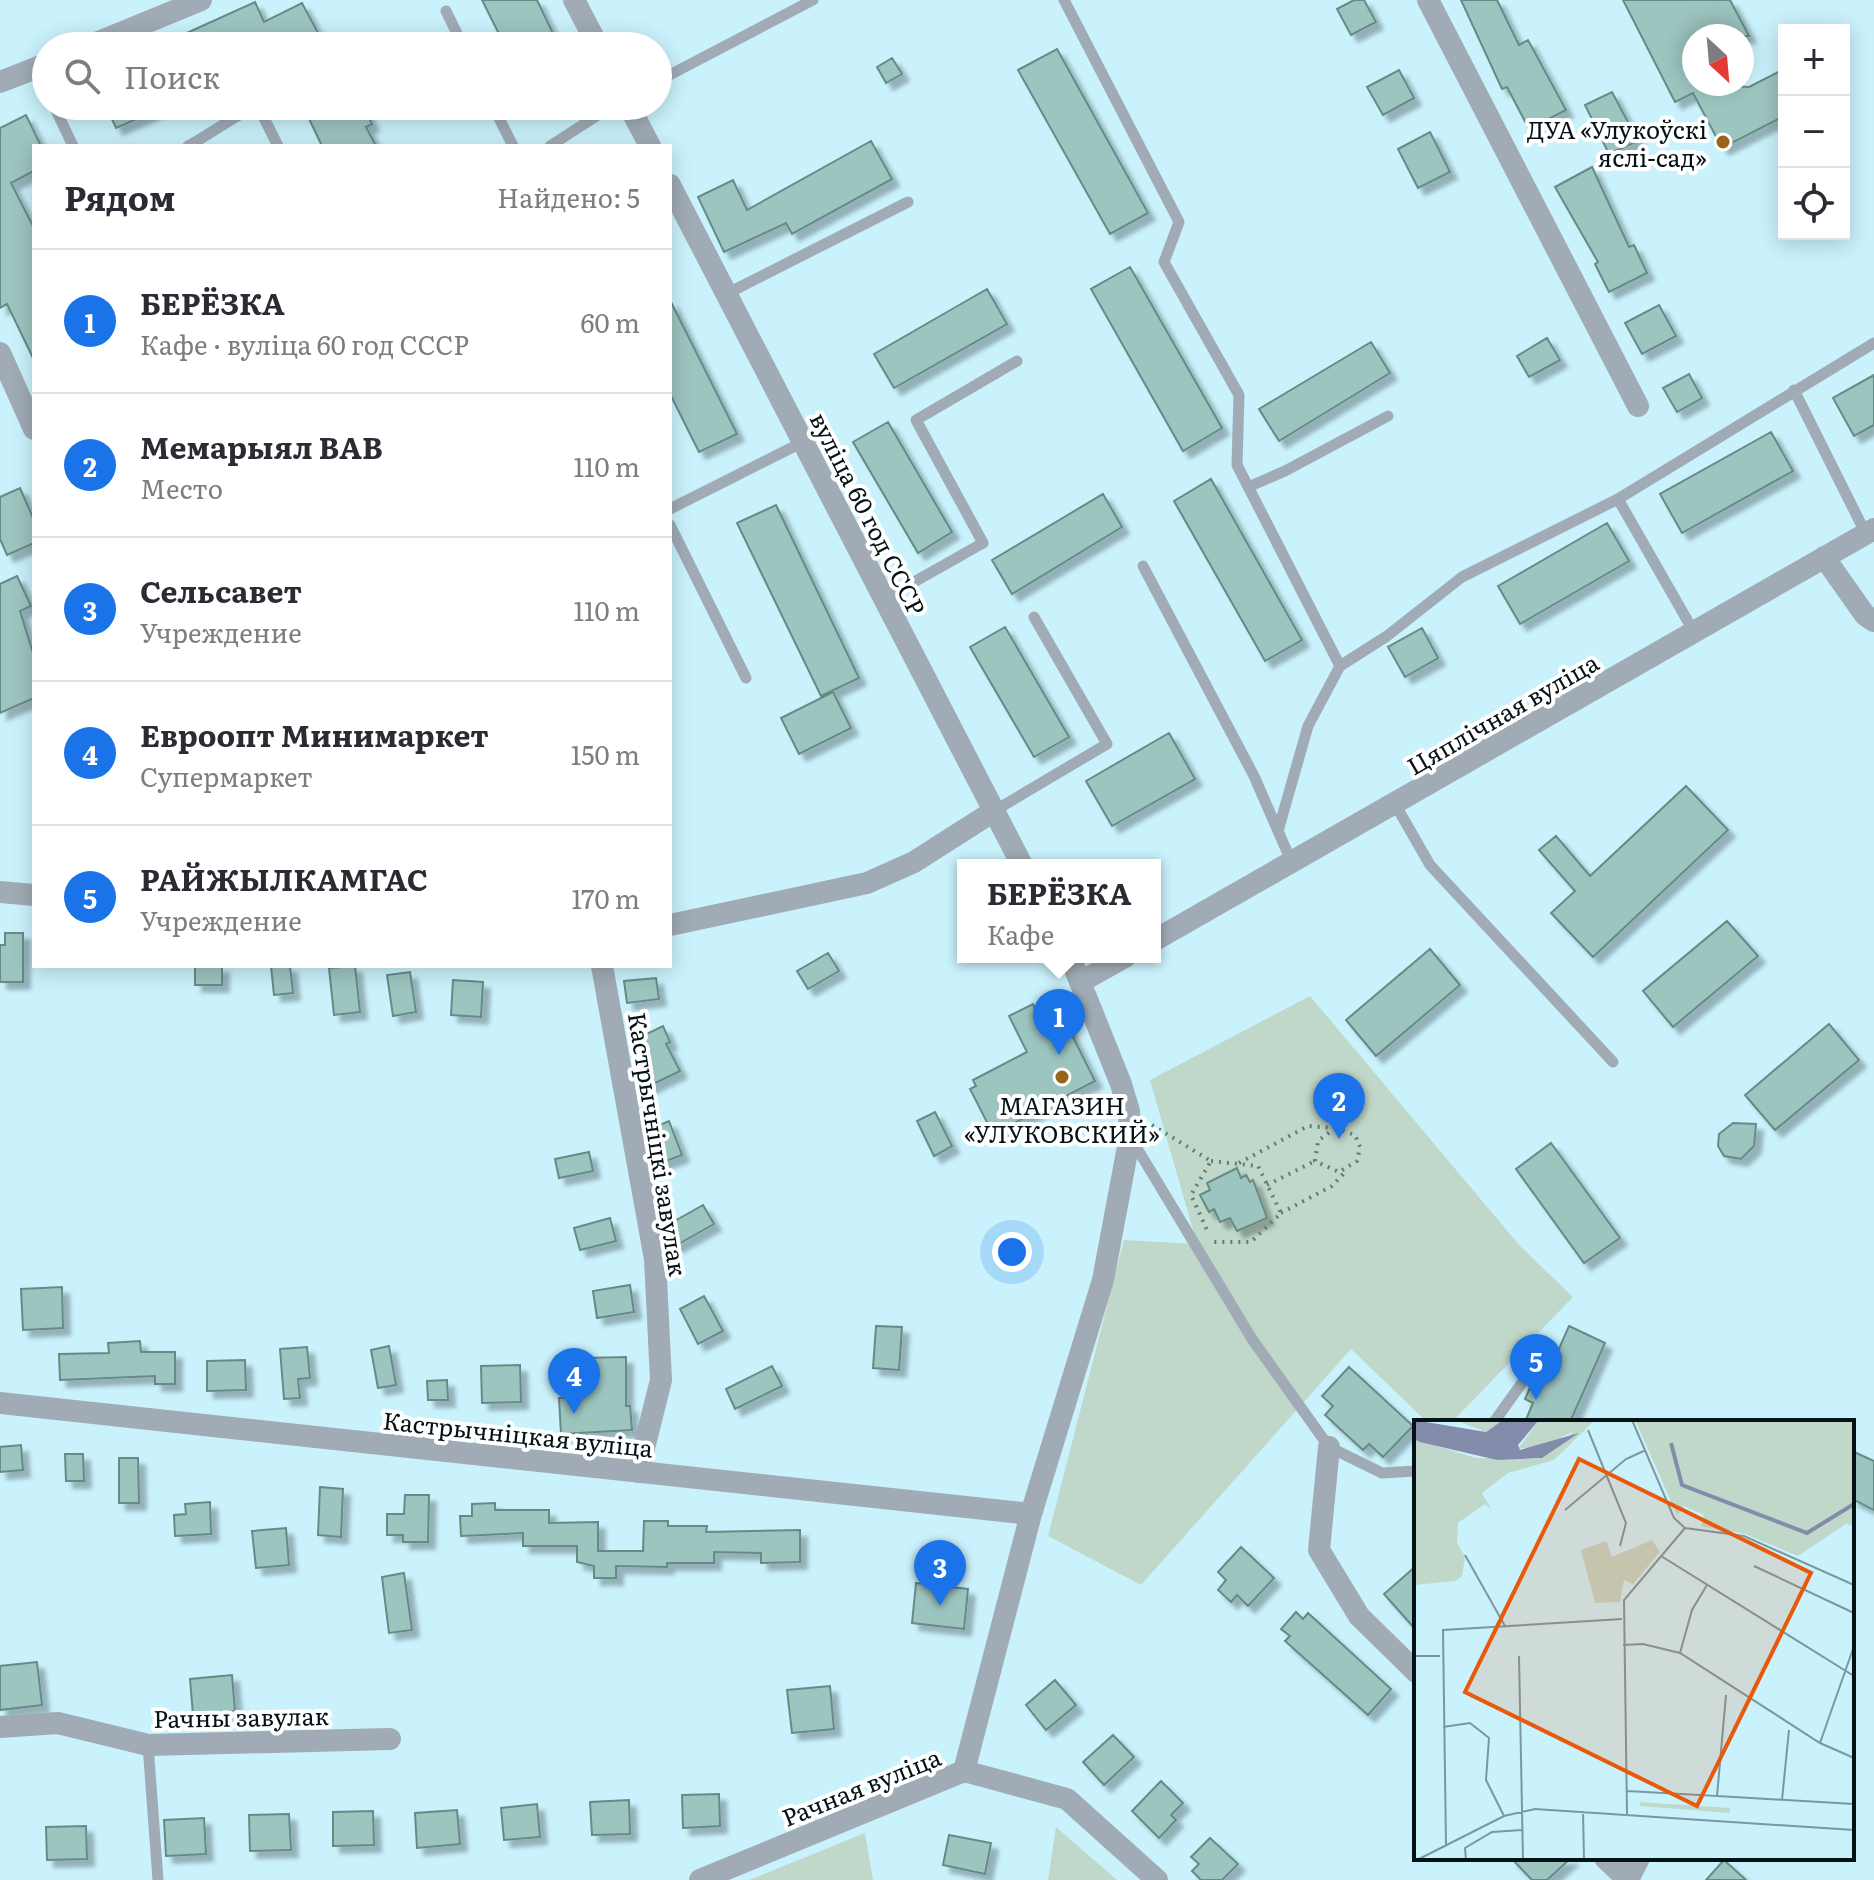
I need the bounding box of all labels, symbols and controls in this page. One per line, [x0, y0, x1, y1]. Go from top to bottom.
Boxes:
north arrow [1682, 24, 1754, 96]
map controls [1778, 24, 1850, 240]
button: + [1778, 24, 1850, 96]
search box [32, 32, 672, 120]
icon: search [60, 54, 104, 98]
text: Поиск [124, 54, 220, 98]
button: − [1778, 96, 1850, 168]
place label: ДУА «Улукоўскі яслі-сад» [1527, 111, 1707, 174]
marker: ДУА «Улукоўскі яслі-сад» [1714, 133, 1732, 151]
button: locate [1778, 168, 1850, 240]
text: Рядом [64, 171, 176, 221]
text: Найдено: 5 [497, 177, 640, 216]
text: БЕРЁЗКА [140, 280, 285, 324]
text: 1 [85, 302, 95, 341]
text: 60 m [581, 302, 640, 341]
text: Кафе · вуліца 60 год СССР [140, 324, 469, 363]
street label: вуліца 60 год СССР [803, 405, 935, 621]
text: Мемарыял ВАВ [140, 424, 383, 468]
text: 2 [83, 446, 97, 485]
text: 110 m [573, 446, 640, 485]
text: Место [140, 468, 223, 507]
text: Сельсавет [140, 568, 302, 612]
text: 3 [83, 590, 97, 629]
text: 110 m [573, 590, 640, 629]
text: Учреждение [140, 612, 302, 651]
street label: Цяплічная вуліца [1400, 644, 1604, 782]
text: Евроопт Минимаркет [140, 712, 489, 756]
text: 4 [82, 734, 98, 773]
text: 150 m [571, 734, 640, 773]
text: Супермаркет [140, 756, 313, 795]
text: РАЙЖЫЛКАМГАС [140, 856, 428, 900]
popup [957, 859, 1161, 963]
text: БЕРЁЗКА [987, 870, 1131, 914]
text: 5 [83, 878, 97, 917]
text: 170 m [572, 878, 640, 917]
text: Учреждение [140, 900, 302, 939]
text: Кафе [987, 914, 1054, 953]
pin: 1 [1033, 989, 1085, 1055]
street label: Кастрычніцкі завулак [621, 1010, 697, 1278]
marker: МАГАЗИН «УЛУКОВСКИЙ» [1053, 1068, 1071, 1086]
pin: 2 [1313, 1073, 1365, 1139]
place label: МАГАЗИН «УЛУКОВСКИЙ» [964, 1087, 1160, 1150]
your location [992, 1232, 1032, 1272]
pin: 5 [1510, 1334, 1562, 1400]
pin: 4 [548, 1348, 600, 1414]
street label: Кастрычніцкая вуліца [381, 1401, 655, 1465]
inset map [1414, 1420, 1854, 1860]
pin: 3 [914, 1540, 966, 1606]
street label: Рачны завулак [153, 1697, 329, 1735]
street label: Рачная вуліца [776, 1738, 946, 1834]

